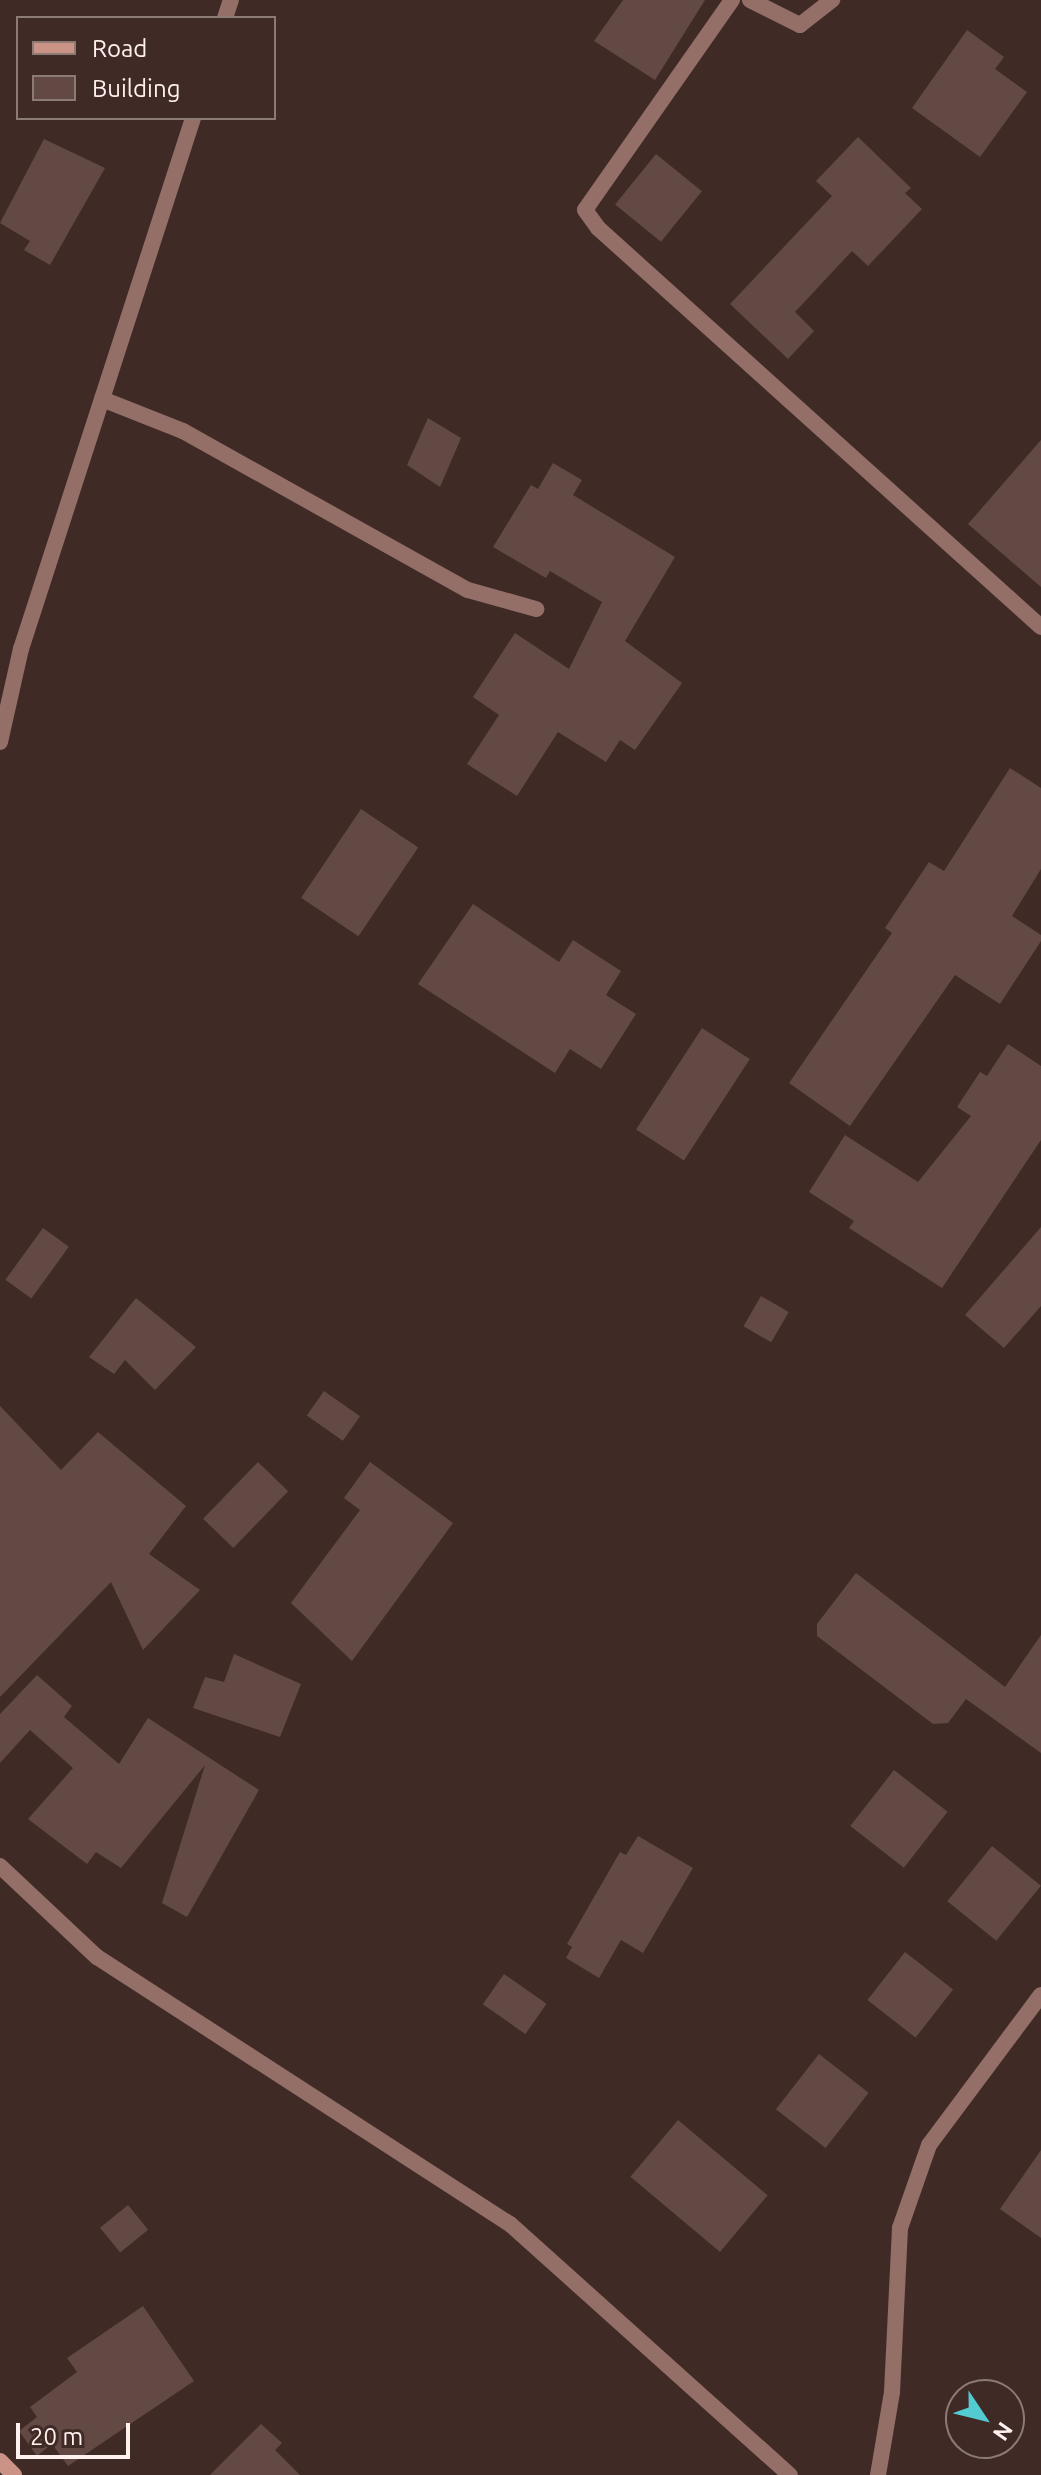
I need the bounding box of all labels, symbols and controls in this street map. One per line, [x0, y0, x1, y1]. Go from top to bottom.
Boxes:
legend [16, 16, 276, 120]
text: Road [92, 35, 147, 62]
text: Building [92, 75, 180, 102]
north arrow [945, 2379, 1025, 2459]
scale bar [20, 2407, 134, 2457]
text: N [988, 2418, 1018, 2446]
text: 20 m [30, 2423, 83, 2450]

